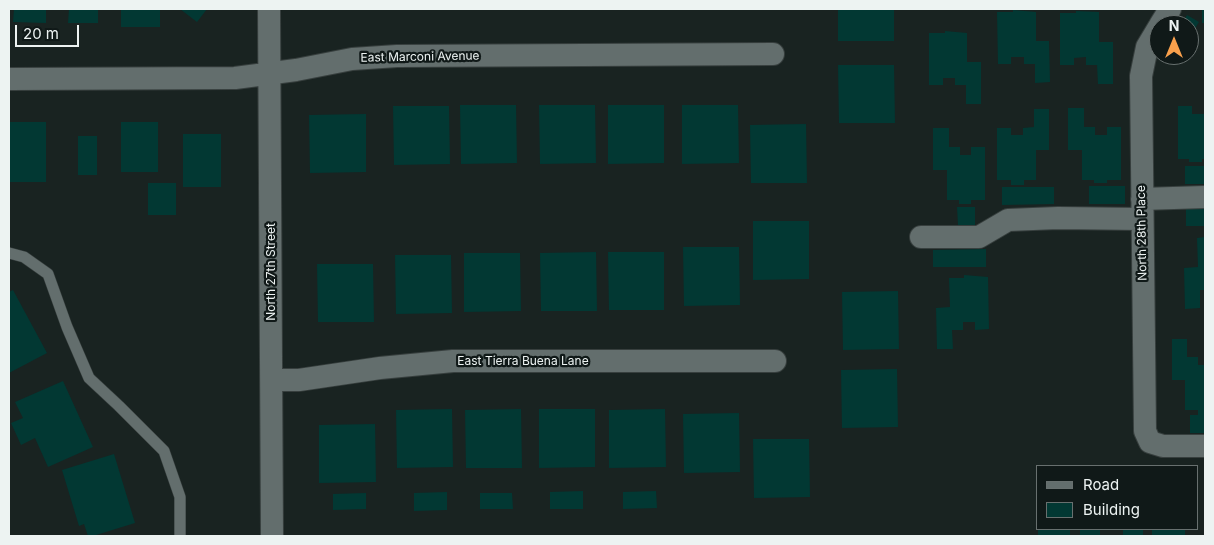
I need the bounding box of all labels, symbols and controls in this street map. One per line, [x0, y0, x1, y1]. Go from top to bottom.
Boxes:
scale bar [18, 15, 81, 47]
north arrow [1149, 15, 1199, 65]
text: N [1169, 17, 1179, 34]
text: 20 m [23, 24, 59, 43]
street label: East Marconi Avenue [360, 49, 480, 65]
street label: North 28th Place [1134, 185, 1150, 281]
street label: North 27th Street [264, 223, 278, 321]
street label: East Tierra Buena Lane [457, 354, 589, 368]
legend [1036, 465, 1199, 530]
text: Road [1083, 475, 1119, 494]
text: Building [1083, 500, 1140, 519]

